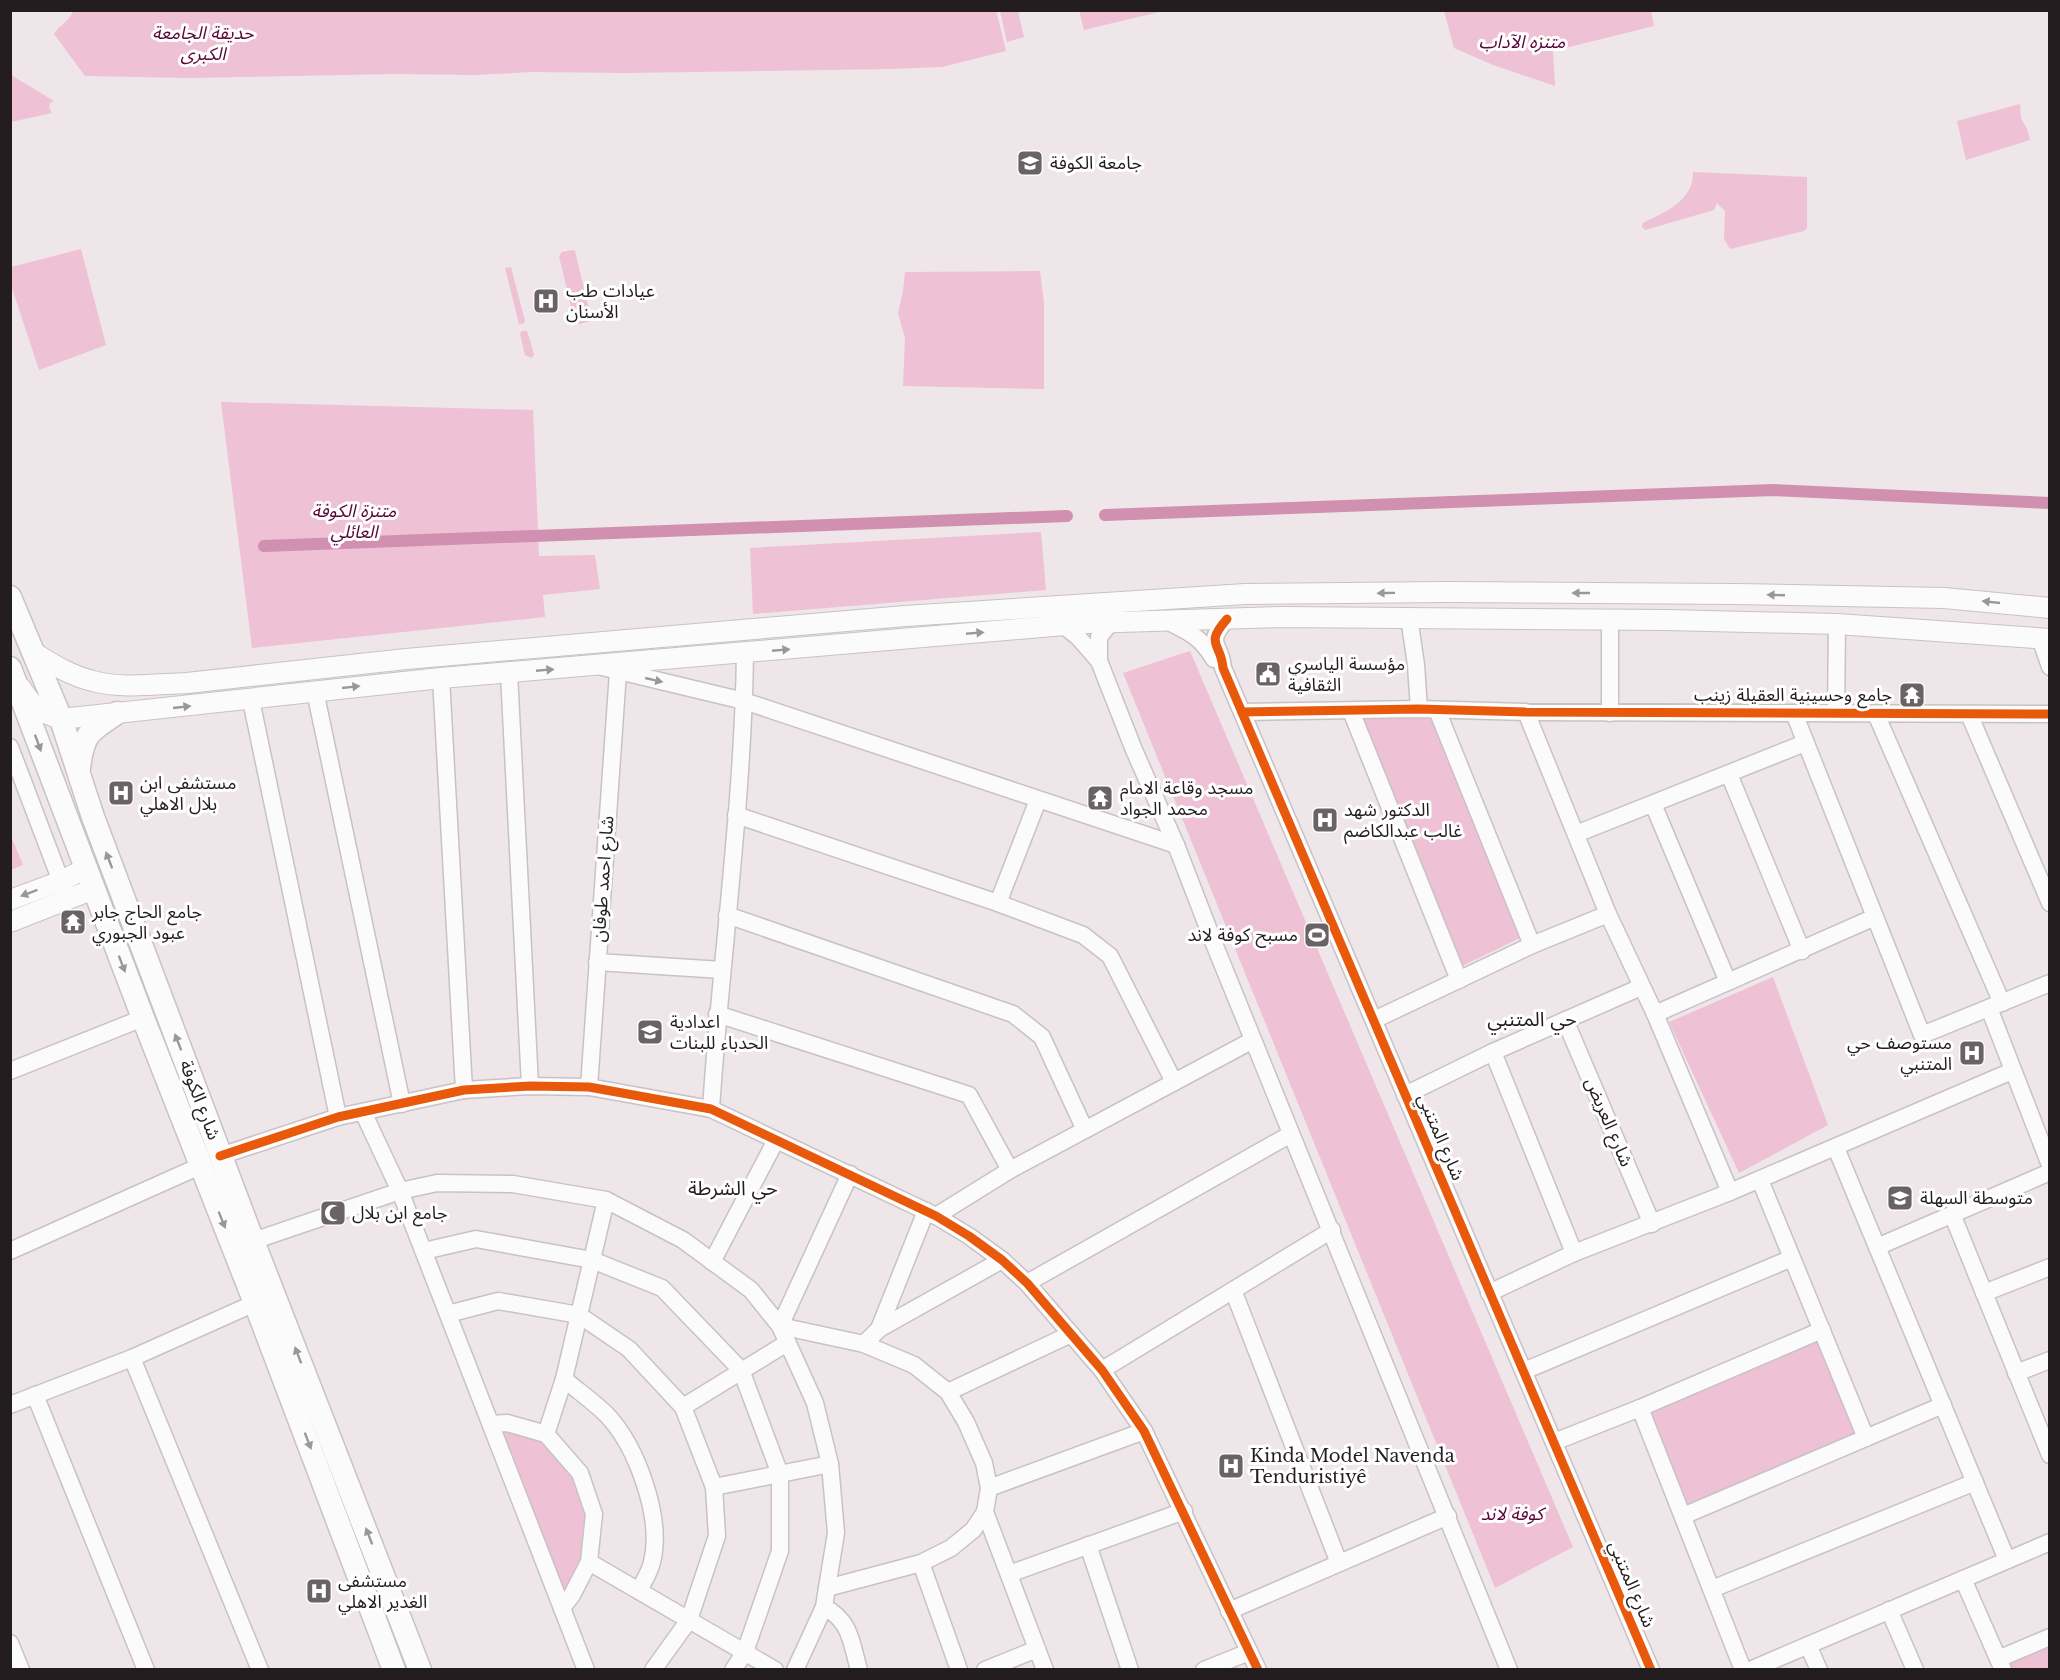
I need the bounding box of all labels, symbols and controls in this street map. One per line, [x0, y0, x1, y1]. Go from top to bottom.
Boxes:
park label: حديقة الجامعة الكبرى [152, 22, 254, 65]
park label: متنزه الآداب [1479, 31, 1566, 53]
school or university icon: جامعة الكوفة [1015, 148, 1045, 178]
place label: جامعة الكوفة [1050, 152, 1142, 174]
place label: عيادات طب الأسنان [566, 280, 655, 323]
hospital icon: عيادات طب الأسنان [531, 286, 561, 316]
park label: متنزة الكوفة العائلي [312, 500, 397, 546]
one-way arrow [1376, 588, 1395, 597]
one-way arrow [1571, 588, 1590, 598]
one-way arrow [1766, 590, 1785, 599]
one-way arrow [1982, 597, 2001, 607]
one-way arrow [966, 628, 985, 638]
one-way arrow [771, 645, 790, 655]
place label: مؤسسة الياسري الثقافية [1288, 653, 1405, 696]
public building icon: مؤسسة الياسري الثقافية [1253, 659, 1283, 689]
one-way arrow [535, 665, 554, 675]
one-way arrow [645, 676, 664, 685]
temple icon: جامع وحسينية العقيلة زينب [1897, 680, 1927, 710]
one-way arrow [341, 682, 360, 692]
place label: جامع وحسينية العقيلة زينب [1694, 684, 1892, 709]
one-way arrow [172, 702, 191, 712]
one-way arrow [34, 734, 44, 752]
place label: مستشفى ابن بلال الاهلي [140, 772, 236, 817]
place label: مسجد وقاعة الامام محمد الجواد [1120, 777, 1253, 820]
hospital icon: مستشفى ابن بلال الاهلي [106, 778, 136, 808]
temple icon: مسجد وقاعة الامام محمد الجواد [1085, 783, 1115, 813]
place label: الدكتور شهد غالب عبدالكاضم [1344, 799, 1462, 844]
hospital icon: الدكتور شهد غالب عبدالكاضم [1310, 805, 1340, 835]
street label: شارع احمد طوفان [588, 815, 621, 943]
one-way arrow [104, 851, 113, 869]
one-way arrow [20, 888, 38, 898]
place label: جامع الحاج جابر عبود الجبوري [91, 901, 202, 946]
temple icon: جامع الحاج جابر عبود الجبوري [58, 907, 88, 937]
sports icon: مسبح كوفة لاند [1302, 920, 1332, 950]
place label: مسبح كوفة لاند [1187, 924, 1298, 948]
one-way arrow [118, 956, 128, 974]
district label: حي المتنبي [1487, 1007, 1577, 1035]
place label: اعدادية الحدباء للبنات [670, 1011, 768, 1054]
school or university icon: اعدادية الحدباء للبنات [635, 1017, 665, 1047]
place label: مستوصف حي المتنبي [1847, 1032, 1952, 1077]
one-way arrow [172, 1033, 182, 1051]
hospital icon: مستوصف حي المتنبي [1957, 1038, 1987, 1068]
street label: شارع الكوفة [172, 1057, 225, 1144]
street label: شارع العريض [1578, 1074, 1638, 1171]
street label: شارع المتنبي [1410, 1090, 1469, 1185]
district label: حي الشرطة [688, 1176, 778, 1204]
school or university icon: متوسطة السهلة [1885, 1183, 1915, 1213]
place label: متوسطة السهلة [1920, 1187, 2033, 1209]
mosque icon: جامع ابن بلال [318, 1198, 348, 1228]
place label: جامع ابن بلال [352, 1202, 448, 1227]
one-way arrow [217, 1212, 227, 1230]
one-way arrow [293, 1346, 302, 1364]
one-way arrow [303, 1432, 313, 1450]
place label: Kinda Model Navenda Tenduristiyê [1250, 1445, 1455, 1488]
hospital icon: Kinda Model Navenda Tenduristiyê [1216, 1451, 1246, 1481]
park label: كوفة لاند [1481, 1503, 1547, 1525]
one-way arrow [364, 1527, 374, 1545]
street label: شارع المتنبي [1601, 1537, 1660, 1632]
place label: مستشفى الغدير الاهلي [338, 1570, 427, 1615]
hospital icon: مستشفى الغدير الاهلي [304, 1576, 334, 1606]

